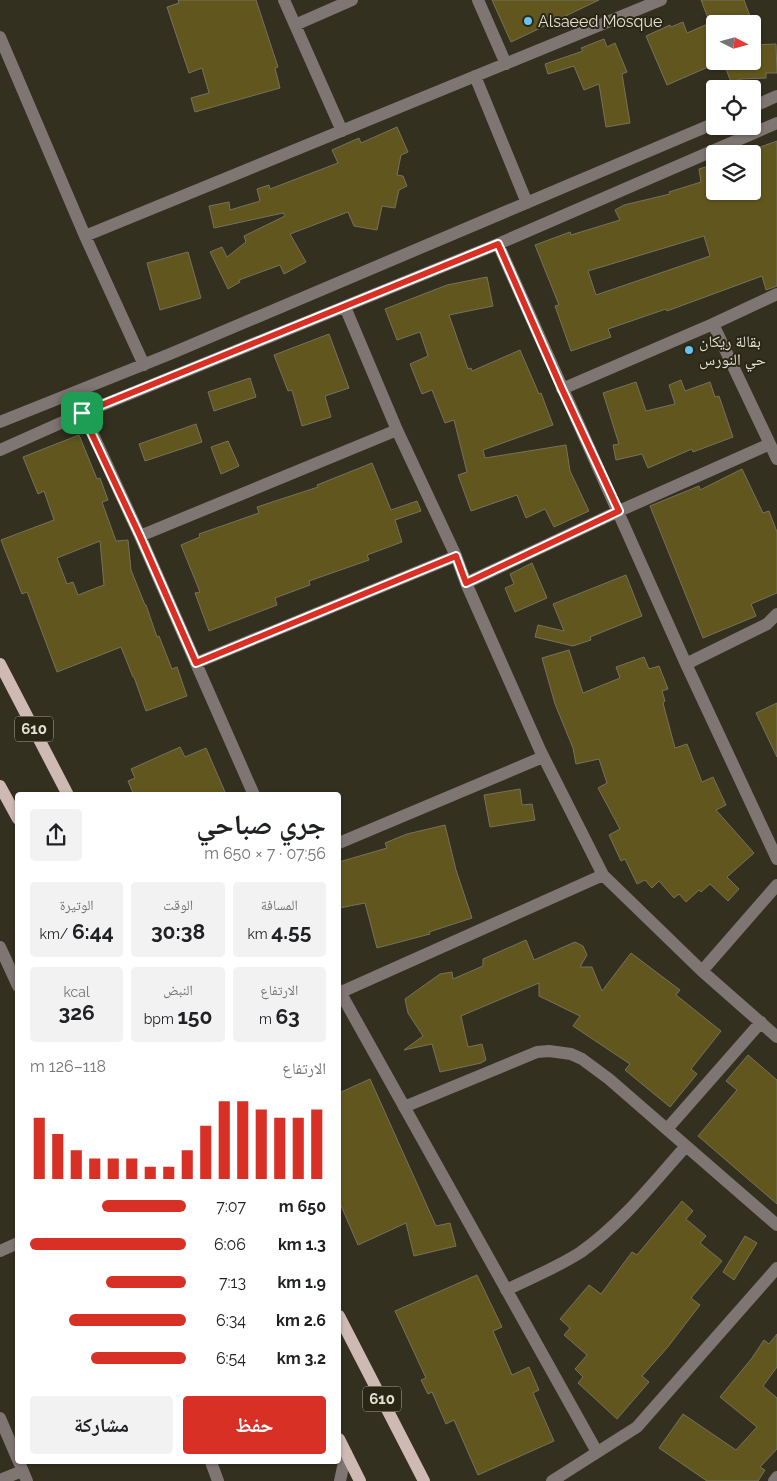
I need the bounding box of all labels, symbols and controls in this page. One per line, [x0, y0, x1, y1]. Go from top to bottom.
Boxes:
place label: Alsaeed Mosque [538, 12, 662, 31]
marker: Alsaeed Mosque [522, 15, 534, 27]
north arrow [706, 15, 761, 70]
map controls [706, 15, 761, 200]
button: locate [706, 80, 761, 135]
button: layers [706, 145, 761, 200]
place label: بقالة ريكان حي النورس [699, 332, 766, 372]
marker: بقالة ريكان حي النورس [683, 344, 695, 356]
pin [61, 392, 103, 434]
icon: arrive [68, 399, 96, 427]
road number: 610 [15, 716, 53, 742]
text: جري صباحي [196, 808, 326, 841]
button: share [30, 809, 82, 861]
text: 07:56 · 7 × 650 m [204, 844, 326, 863]
text: الوتيرة [60, 897, 94, 913]
text: الوقت [163, 897, 193, 913]
text: المسافة [261, 897, 298, 913]
text: 6:44 [72, 919, 114, 944]
text: 30:38 [151, 919, 205, 944]
text: 4.55 [271, 919, 311, 944]
text: /km [40, 926, 72, 942]
text: km [247, 926, 271, 942]
text: النبض [163, 982, 193, 998]
text: الارتفاع [260, 982, 298, 998]
text: kcal [64, 984, 90, 1000]
text: 326 [59, 1000, 95, 1025]
text: 150 [177, 1004, 212, 1029]
text: 63 [275, 1004, 300, 1029]
text: bpm [144, 1011, 177, 1027]
text: m [259, 1011, 275, 1027]
text: 118–126 m [30, 1057, 106, 1076]
text: الارتفاع [282, 1059, 326, 1078]
text: 7:07 [216, 1197, 246, 1216]
text: 650 m [279, 1197, 326, 1216]
text: 6:06 [214, 1235, 246, 1254]
text: 1.3 km [278, 1235, 326, 1254]
text: 7:13 [219, 1273, 246, 1292]
text: 1.9 km [277, 1273, 326, 1292]
text: 6:34 [216, 1311, 246, 1330]
text: 2.6 km [276, 1311, 326, 1330]
text: 6:54 [216, 1349, 246, 1368]
text: 3.2 km [277, 1349, 326, 1368]
road number: 610 [363, 1386, 401, 1412]
button: مشاركة [30, 1396, 173, 1454]
button: حفظ [183, 1396, 326, 1454]

